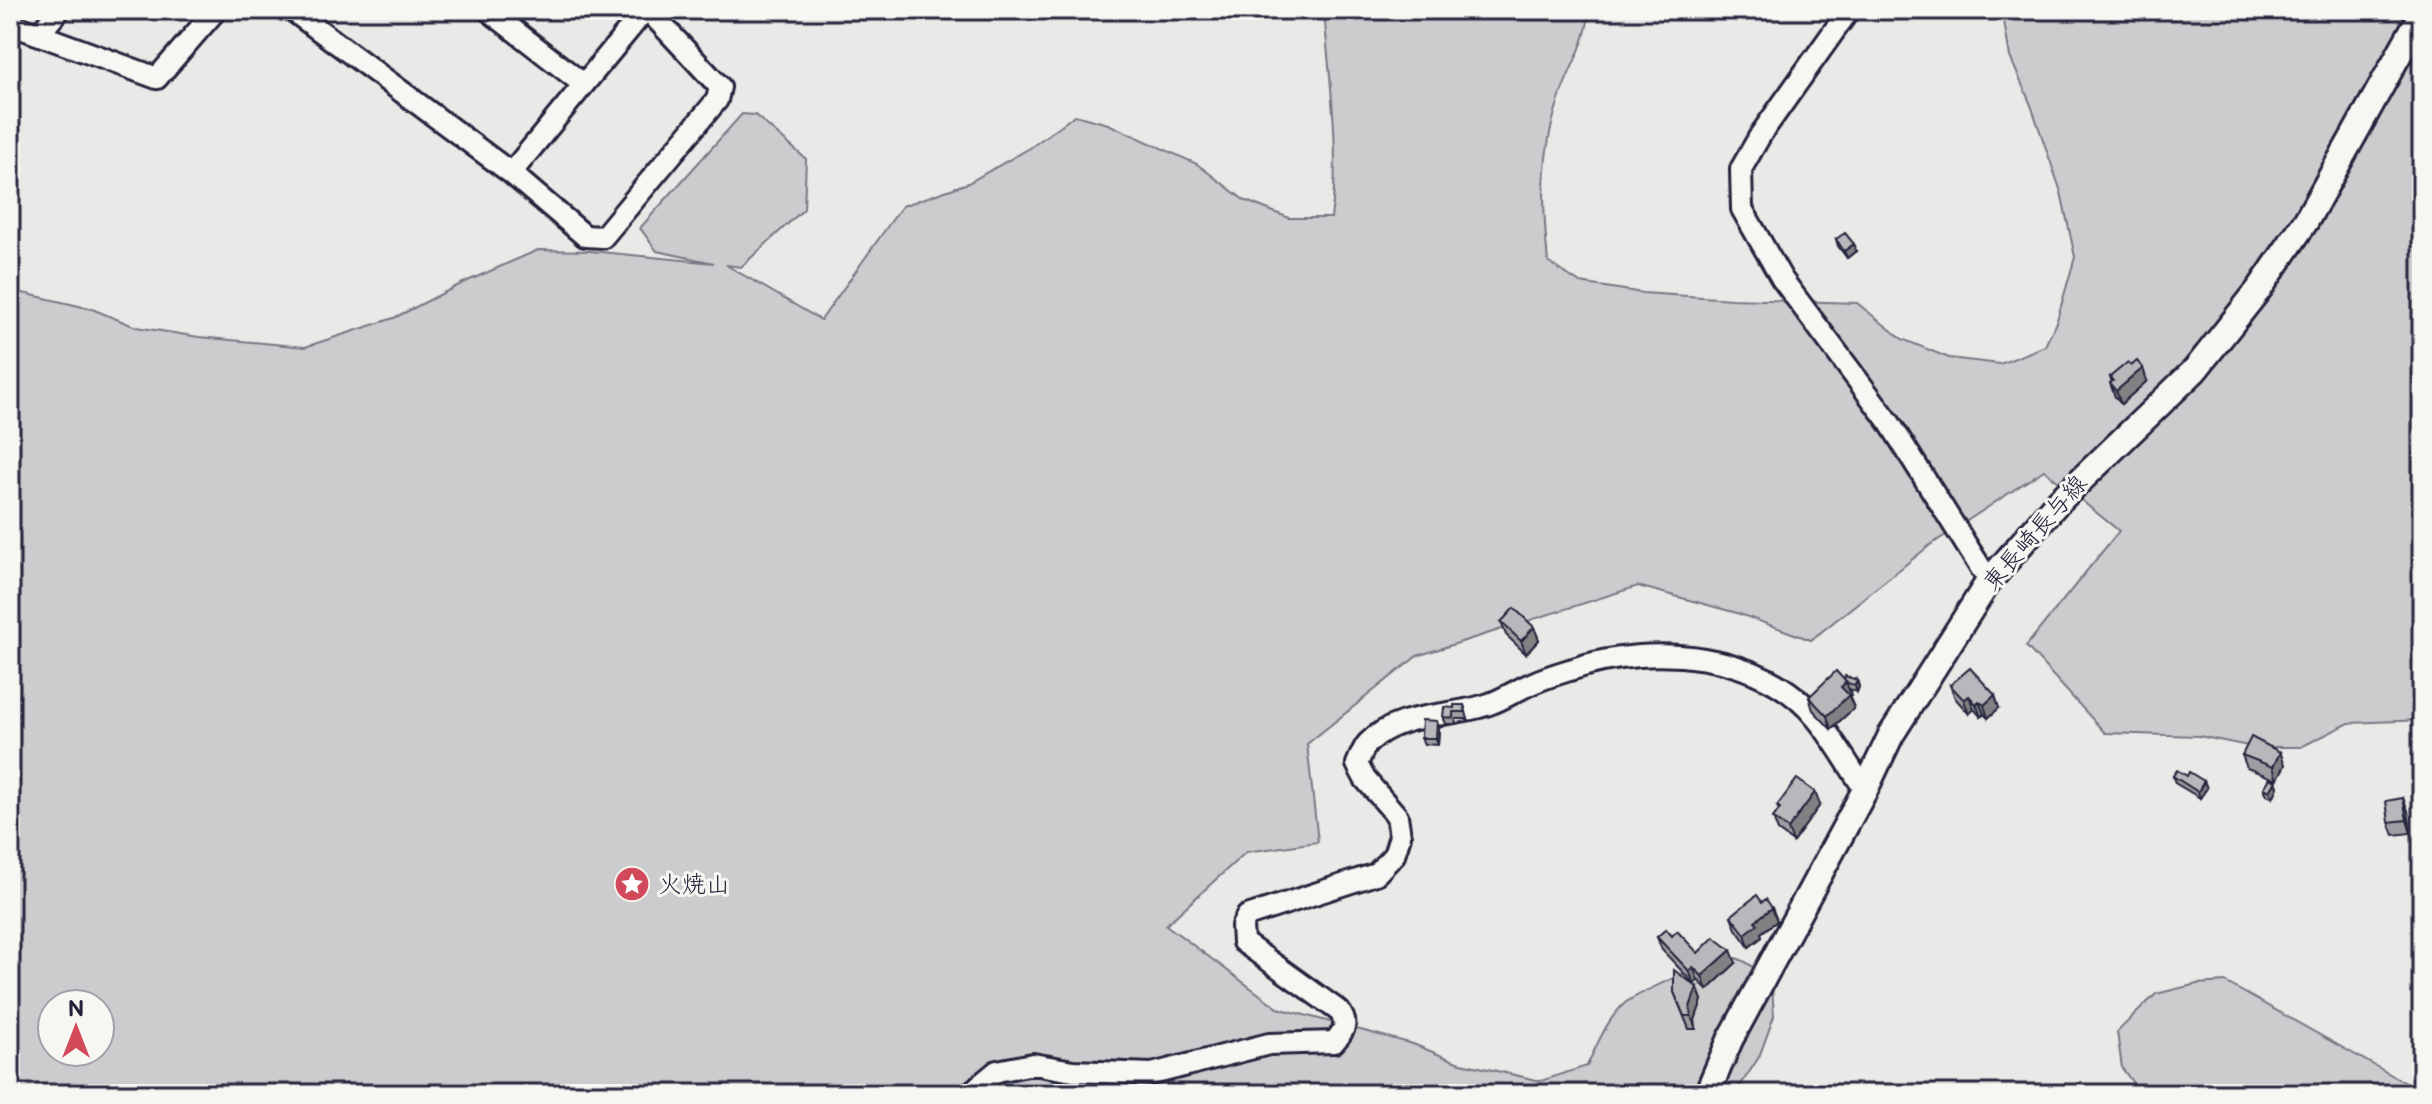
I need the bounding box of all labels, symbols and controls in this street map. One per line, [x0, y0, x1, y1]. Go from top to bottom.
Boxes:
street label: 東長崎長与線 [1977, 469, 2093, 597]
place icon: 火焼山 [613, 865, 651, 903]
place label: 火焼山 [658, 870, 730, 899]
north arrow [36, 988, 116, 1068]
text: N [68, 996, 84, 1023]

